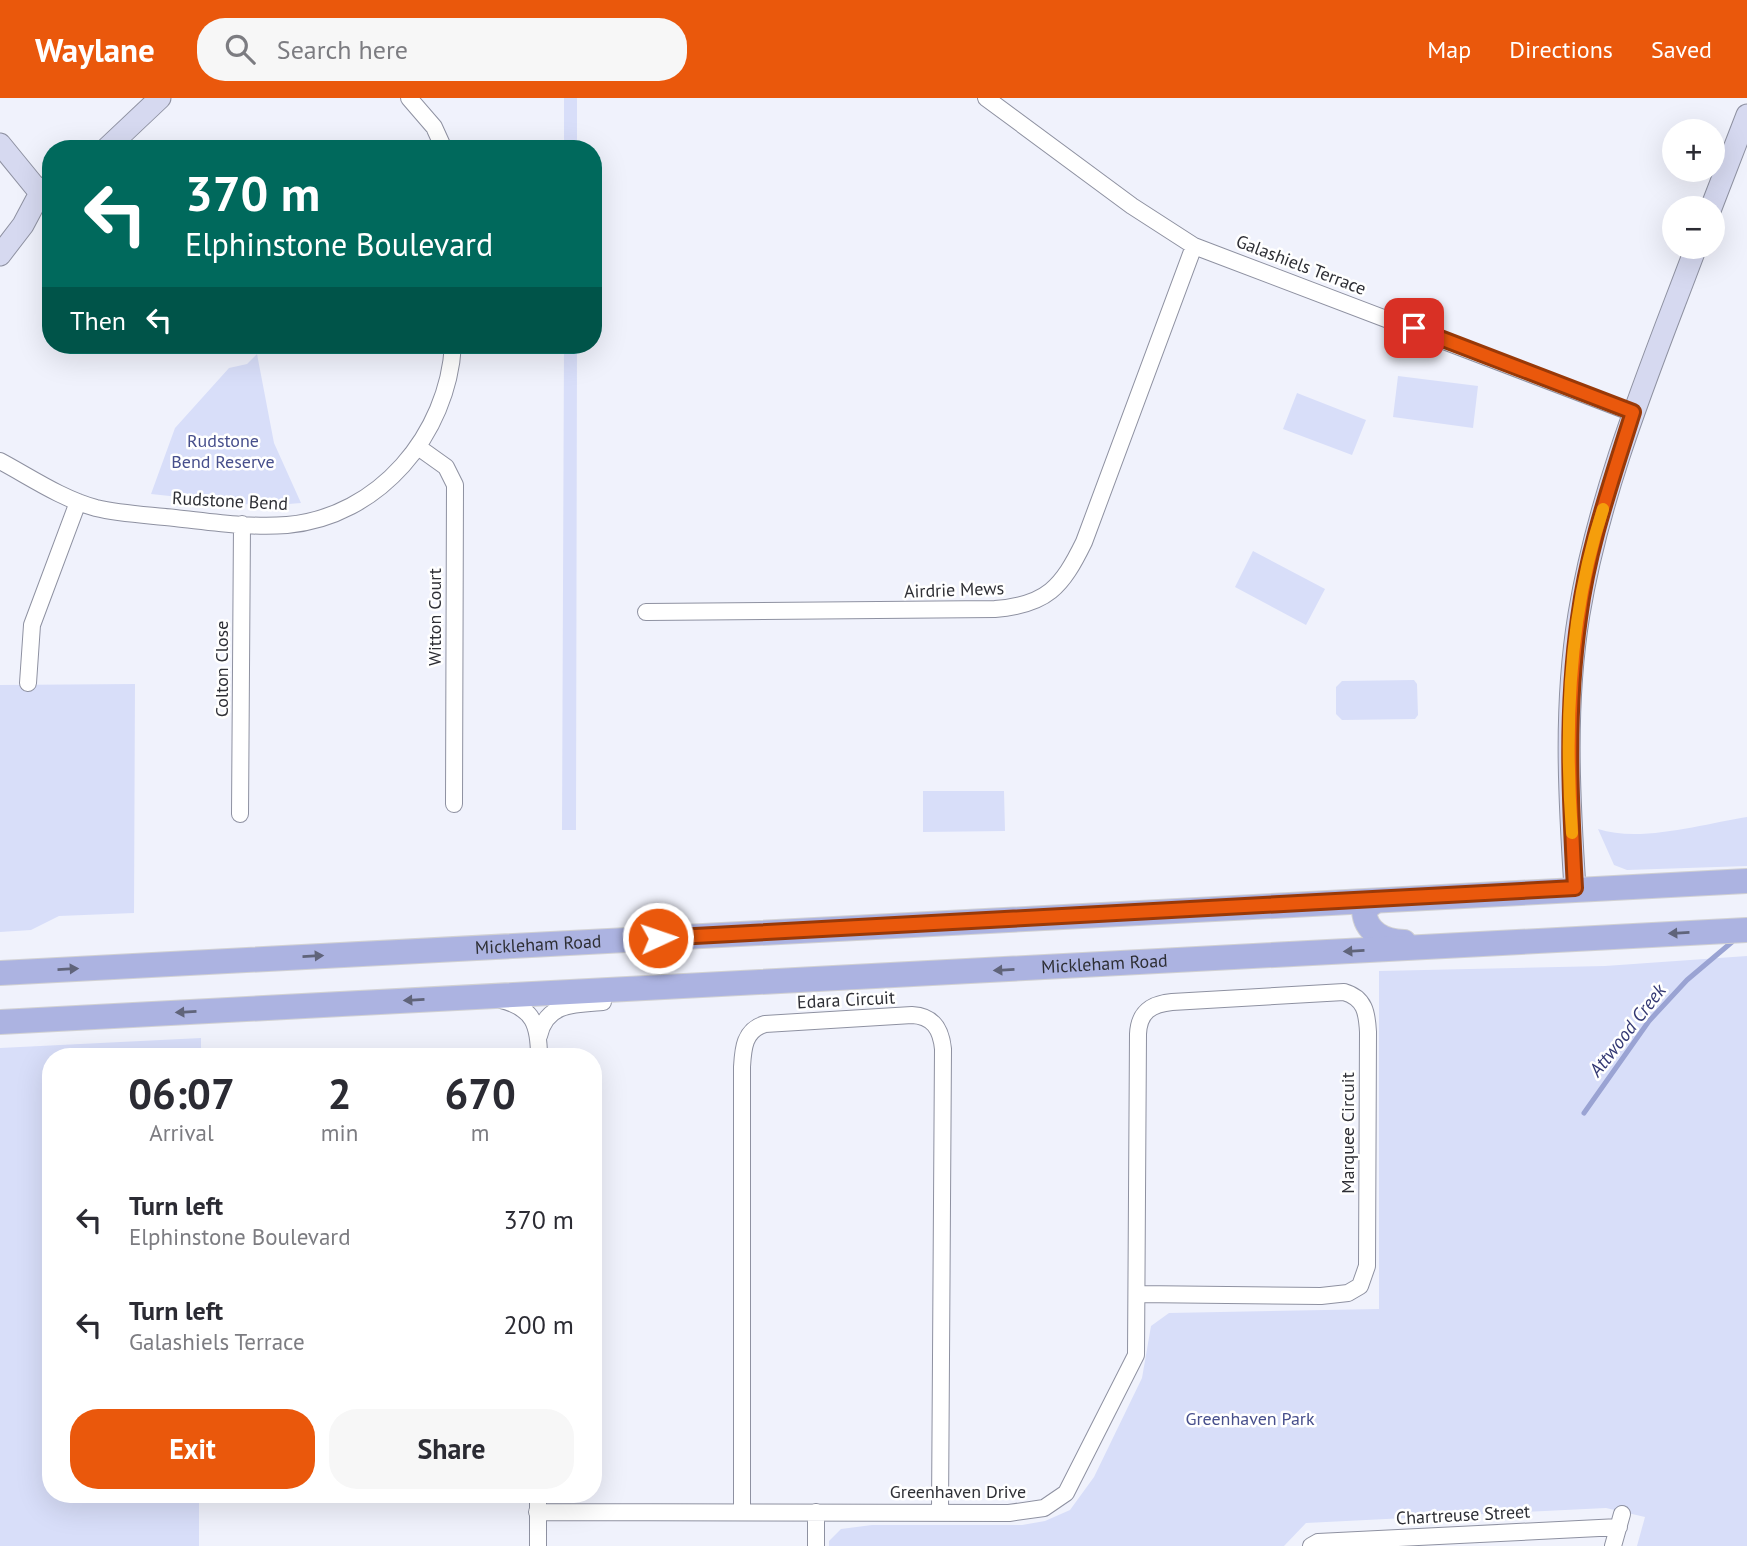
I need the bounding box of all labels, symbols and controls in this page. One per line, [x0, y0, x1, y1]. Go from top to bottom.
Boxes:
search box [197, 18, 687, 81]
text: Waylane [35, 28, 155, 71]
icon: search [221, 30, 259, 68]
text: Search here [277, 33, 408, 66]
text: Map [1427, 34, 1471, 65]
text: Directions [1509, 34, 1613, 65]
text: Saved [1651, 34, 1712, 65]
map controls [1662, 119, 1725, 259]
button: + [1662, 119, 1725, 182]
text: 370 m [185, 161, 320, 225]
icon: left [70, 168, 161, 259]
button: − [1662, 196, 1725, 259]
text: Elphinstone Boulevard [185, 223, 493, 265]
street label: Galashiels Terrace [1233, 229, 1369, 300]
pin [1384, 298, 1444, 358]
icon: left [140, 301, 178, 339]
text: Then [70, 304, 126, 337]
icon: arrive [1395, 309, 1433, 347]
park label: Rudstone Bend Reserve [171, 429, 275, 473]
street label: Rudstone Bend [171, 486, 289, 515]
street label: Witton Court [423, 568, 446, 666]
street label: Airdrie Mews [904, 576, 1004, 603]
street label: Colton Close [210, 621, 233, 717]
position arrow [621, 901, 695, 975]
one-way arrow [1668, 928, 1690, 939]
street label: Mickleham Road [474, 929, 602, 959]
one-way arrow [1343, 946, 1365, 957]
street label: Mickleham Road [1041, 949, 1168, 978]
one-way arrow [302, 950, 324, 961]
one-way arrow [57, 963, 79, 974]
one-way arrow [993, 964, 1015, 975]
water label: Attwood Creek [1583, 978, 1672, 1082]
street label: Edara Circuit [796, 985, 896, 1014]
one-way arrow [402, 995, 424, 1006]
one-way arrow [175, 1007, 197, 1018]
text: 06:07 [128, 1066, 235, 1121]
text: 2 [328, 1066, 351, 1121]
text: 670 [444, 1066, 516, 1121]
street label: Marquee Circuit [1336, 1072, 1359, 1194]
text: Arrival [149, 1118, 214, 1147]
text: min [321, 1118, 358, 1147]
text: m [471, 1118, 489, 1147]
text: Turn left [129, 1189, 223, 1222]
icon: left [70, 1201, 108, 1239]
text: 370 m [503, 1203, 574, 1236]
text: Elphinstone Boulevard [129, 1222, 351, 1251]
text: Turn left [129, 1294, 223, 1327]
icon: left [70, 1306, 108, 1344]
text: 200 m [503, 1308, 574, 1341]
text: Galashiels Terrace [129, 1327, 305, 1356]
park label: Greenhaven Park [1185, 1407, 1315, 1430]
button: Exit [70, 1409, 315, 1489]
button: Share [329, 1409, 574, 1489]
street label: Greenhaven Drive [890, 1480, 1026, 1503]
street label: Chartreuse Street [1395, 1500, 1531, 1529]

